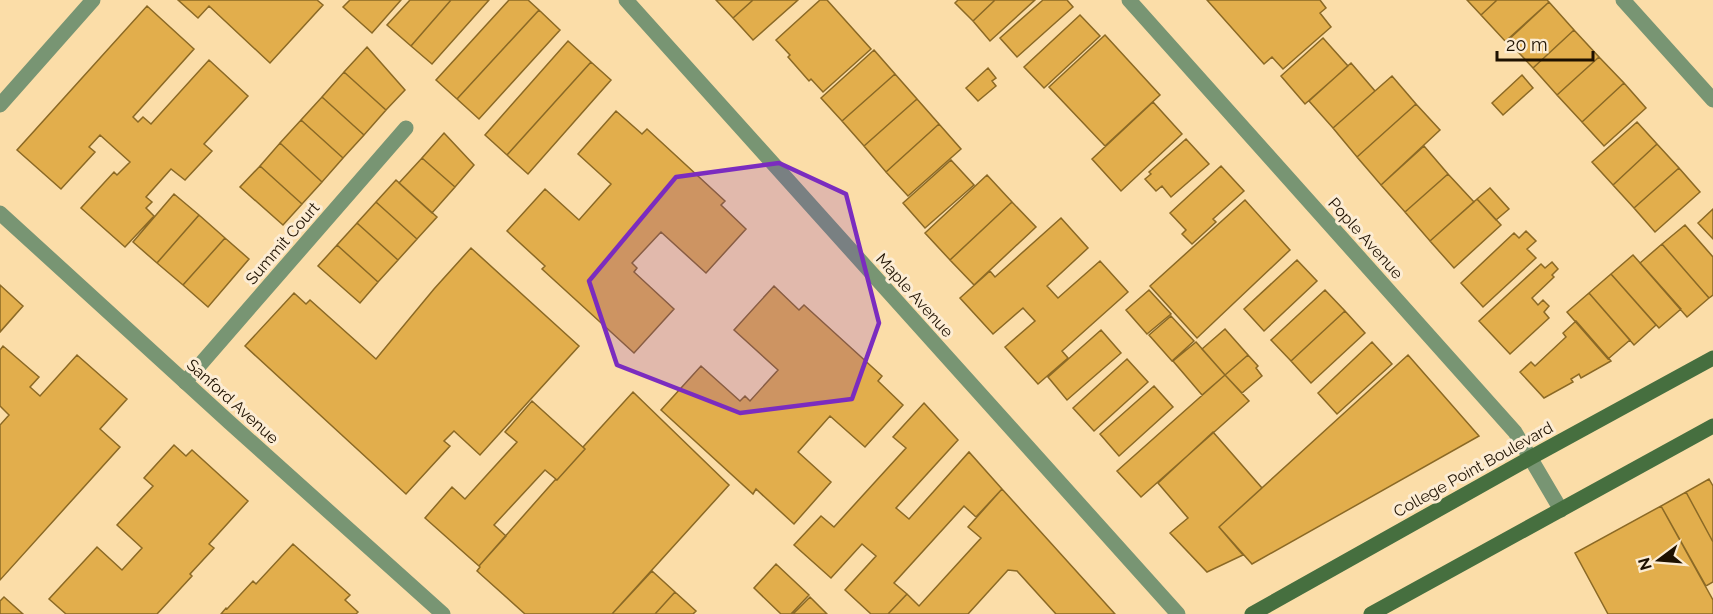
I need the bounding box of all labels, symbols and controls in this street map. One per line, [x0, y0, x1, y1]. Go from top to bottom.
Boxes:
scale bar [1497, 24, 1593, 62]
text: 20 m [1506, 34, 1548, 55]
street label: Pople Avenue [1324, 194, 1407, 283]
street label: Summit Court [242, 198, 324, 288]
street label: Maple Avenue [872, 250, 957, 341]
street label: Sanford Avenue [183, 355, 283, 448]
street label: College Point Boulevard [1390, 418, 1556, 521]
north arrow [1629, 530, 1689, 590]
text: N [1634, 556, 1656, 572]

